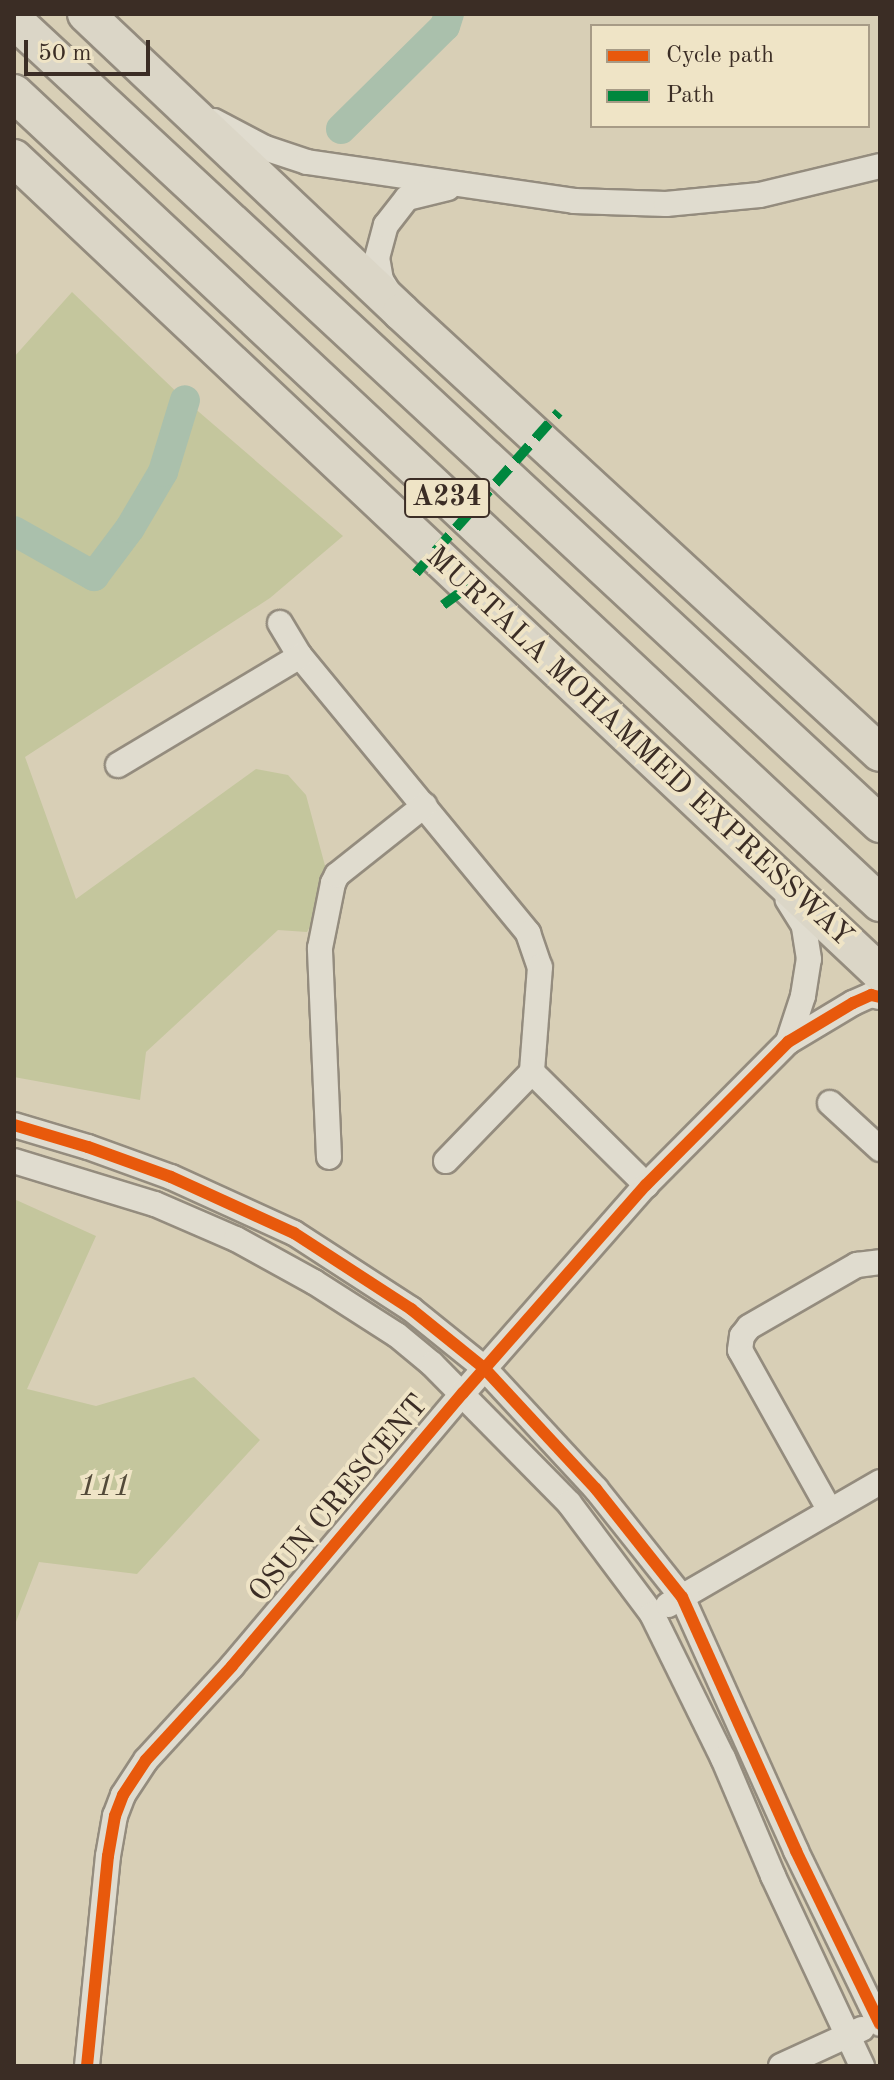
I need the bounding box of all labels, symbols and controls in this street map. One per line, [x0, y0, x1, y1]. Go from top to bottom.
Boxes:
scale bar [28, 24, 154, 74]
legend [590, 24, 870, 128]
text: 50 m [38, 42, 92, 66]
text: Cycle path [666, 44, 774, 68]
text: Path [666, 84, 715, 108]
road number: A234 [403, 474, 491, 522]
street label: MURTALA MOHAMMED EXPRESSWAY [418, 539, 860, 955]
street label: OSUN CRESCENT [242, 1388, 436, 1610]
park label: 111 [79, 1469, 131, 1505]

